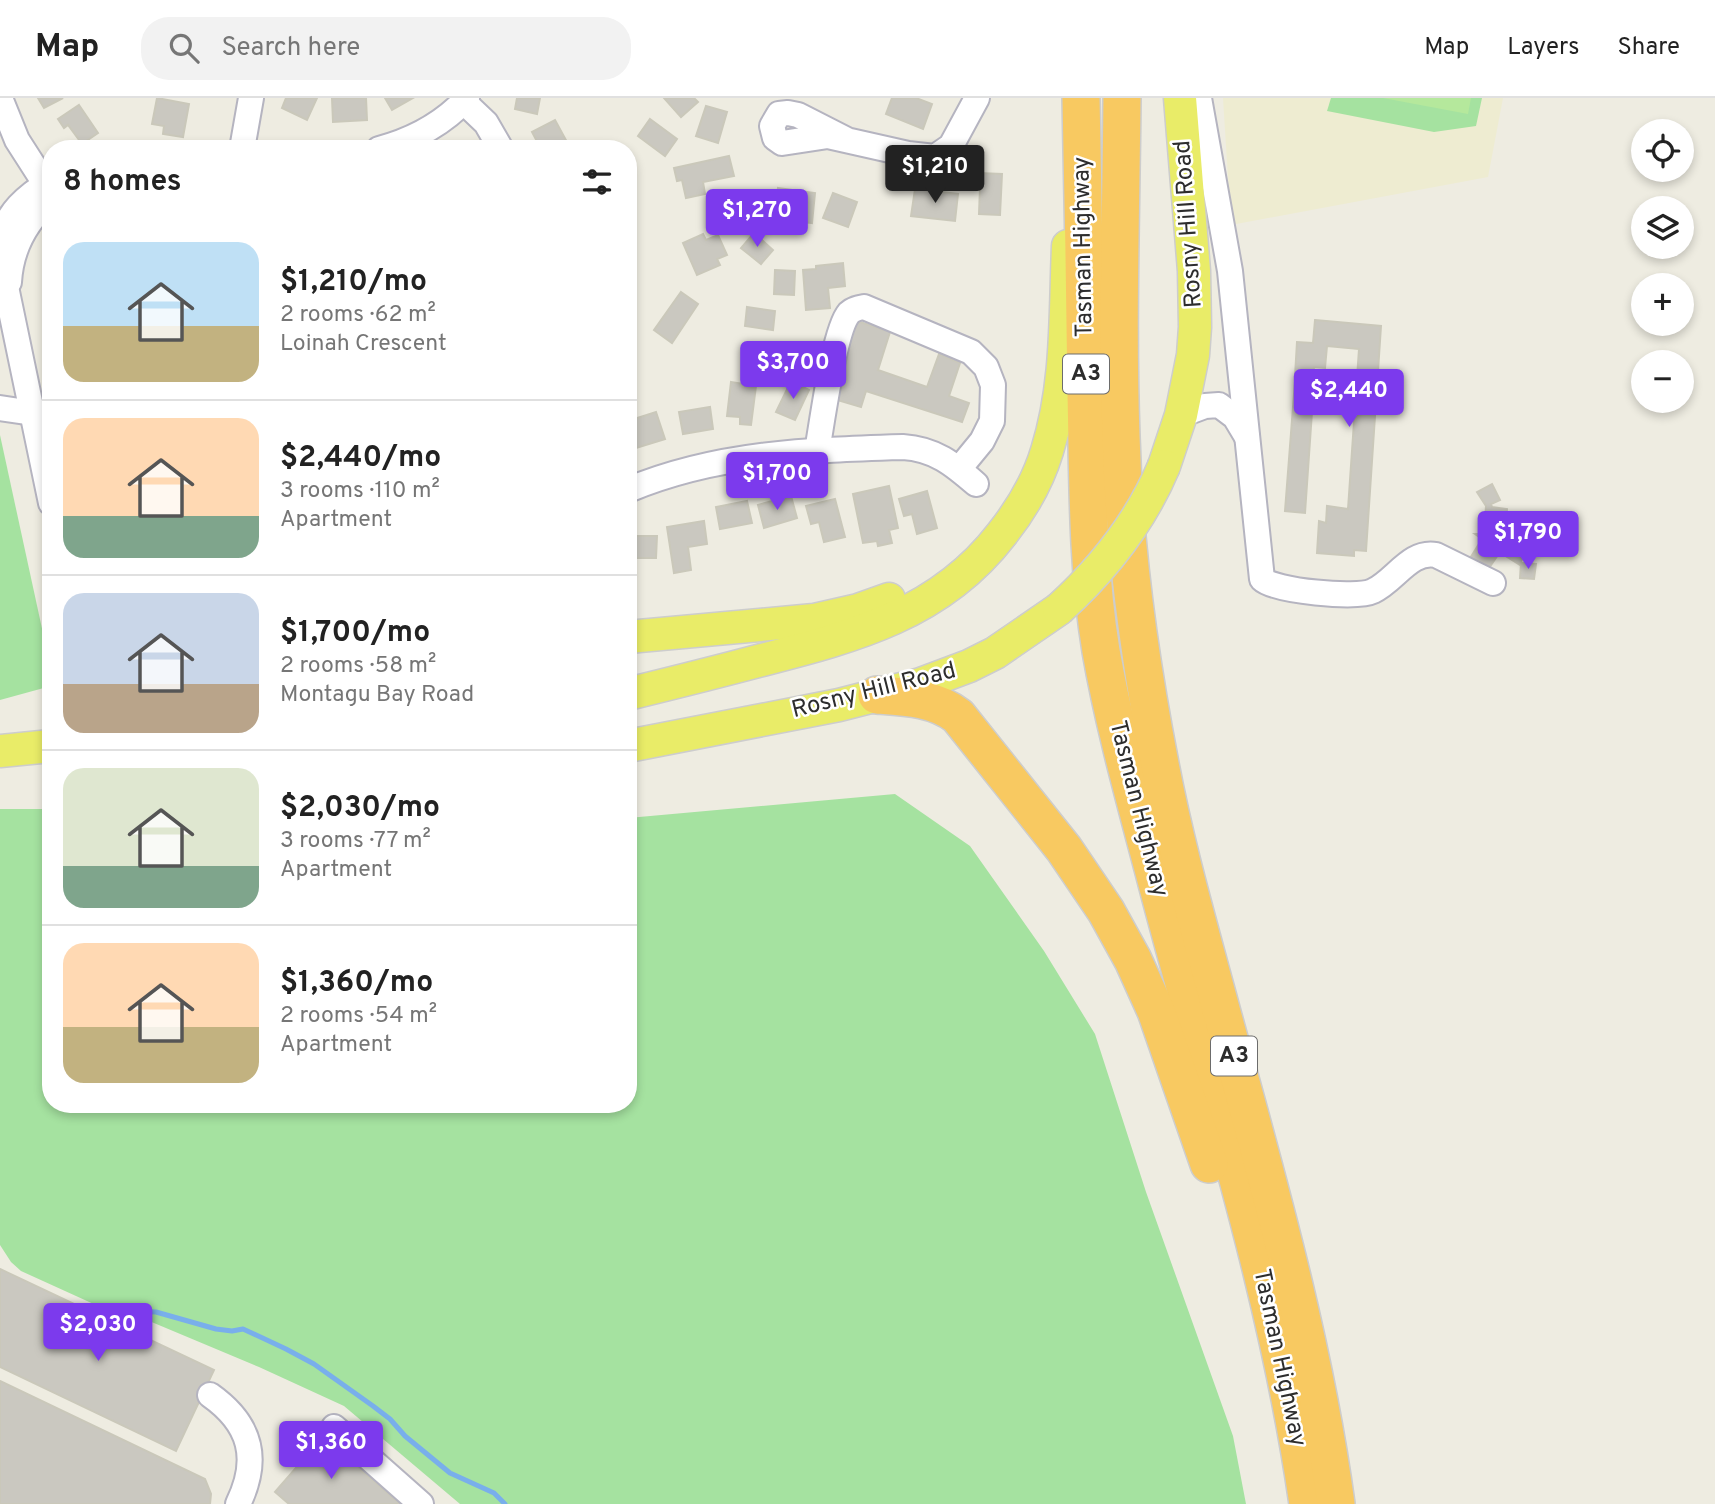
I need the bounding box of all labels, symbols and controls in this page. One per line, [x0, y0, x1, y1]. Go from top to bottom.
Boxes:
search box [141, 17, 631, 80]
text: Map [35, 27, 99, 69]
icon: search [165, 29, 203, 67]
text: Search here [221, 32, 360, 65]
text: Map [1424, 33, 1469, 63]
text: Layers [1507, 33, 1579, 63]
text: Share [1617, 33, 1680, 63]
map controls [1631, 119, 1694, 413]
button: locate [1631, 119, 1694, 182]
street label: Rosny Hill Road [1168, 139, 1210, 309]
pin: $1,210 [878, 146, 992, 205]
text: $1,210 [901, 153, 969, 182]
street label: Tasman Highway [1067, 156, 1101, 338]
icon: filters [578, 163, 616, 201]
text: 8 homes [63, 164, 182, 201]
pin: $1,270 [700, 190, 814, 249]
button: layers [1631, 196, 1694, 259]
text: $1,270 [722, 197, 792, 226]
text: $1,210/mo [280, 264, 427, 301]
icon: home [119, 270, 203, 354]
button: + [1631, 273, 1694, 336]
text: 2 rooms · 62 m² [280, 301, 436, 330]
text: Loinah Crescent [280, 330, 447, 359]
pin: $3,700 [736, 342, 850, 401]
text: $3,700 [756, 349, 830, 378]
button: − [1631, 350, 1694, 413]
road number: A3 [1063, 354, 1109, 394]
pin: $2,440 [1292, 370, 1406, 429]
text: $2,440 [1310, 377, 1388, 406]
text: $2,440/mo [280, 440, 441, 477]
icon: home [119, 446, 203, 530]
pin: $1,700 [720, 452, 834, 512]
text: $1,700 [742, 460, 812, 489]
text: 3 rooms · 110 m² [280, 477, 440, 506]
text: Apartment [280, 506, 392, 535]
pin: $1,790 [1471, 512, 1585, 571]
text: $1,790 [1494, 519, 1562, 548]
text: $1,700/mo [280, 615, 430, 652]
icon: home [119, 621, 203, 705]
text: 2 rooms · 58 m² [280, 652, 436, 681]
street label: Rosny Hill Road [789, 656, 959, 726]
text: Montagu Bay Road [280, 681, 474, 710]
street label: Tasman Highway [1102, 718, 1174, 900]
text: $2,030/mo [280, 790, 440, 827]
icon: home [119, 796, 203, 880]
text: 3 rooms · 77 m² [280, 827, 431, 856]
text: Apartment [280, 856, 392, 885]
text: $1,360/mo [280, 965, 433, 1002]
icon: home [119, 971, 203, 1055]
text: 2 rooms · 54 m² [280, 1002, 437, 1031]
text: Apartment [280, 1031, 392, 1060]
road number: A3 [1211, 1037, 1257, 1076]
street label: Tasman Highway [1246, 1266, 1312, 1450]
pin: $2,030 [41, 1304, 155, 1363]
text: $2,030 [59, 1311, 137, 1340]
pin: $1,360 [274, 1422, 388, 1481]
text: $1,360 [295, 1429, 367, 1458]

